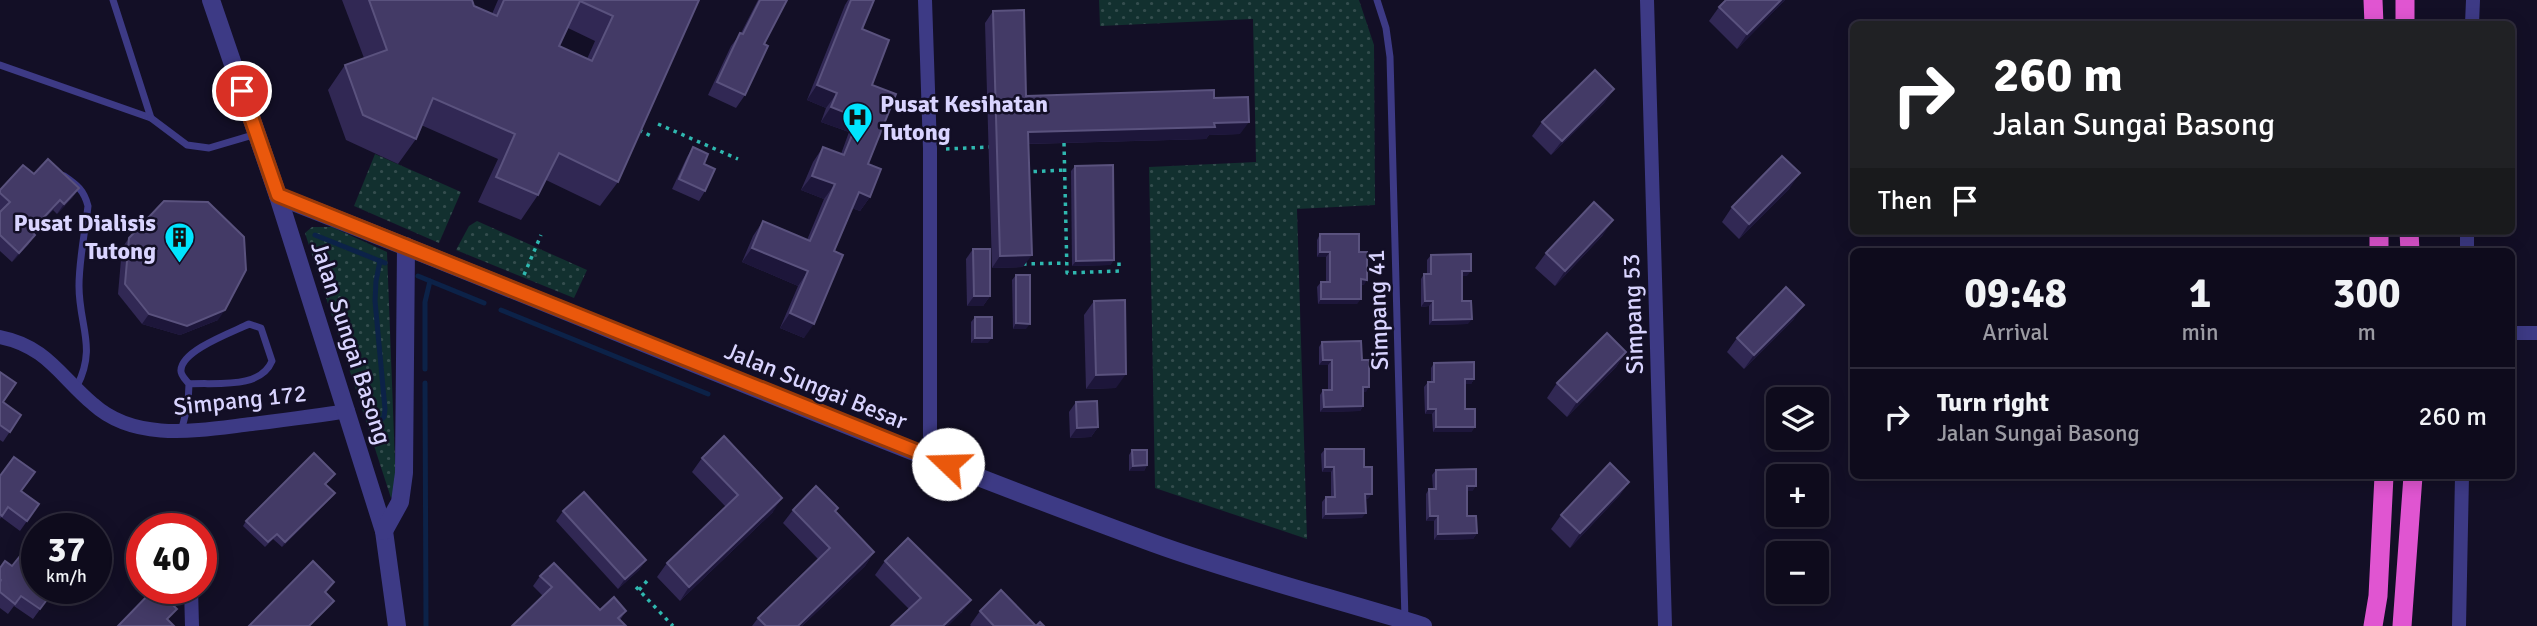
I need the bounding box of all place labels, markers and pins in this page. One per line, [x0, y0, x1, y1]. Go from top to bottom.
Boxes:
pin [212, 61, 272, 121]
place label: Pusat Kesihatan Tutong [880, 89, 1048, 147]
hospital icon: Pusat Kesihatan Tutong [840, 101, 874, 145]
place label: Pusat Dialisis Tutong [14, 208, 156, 266]
building icon: Pusat Dialisis Tutong [162, 220, 196, 264]

